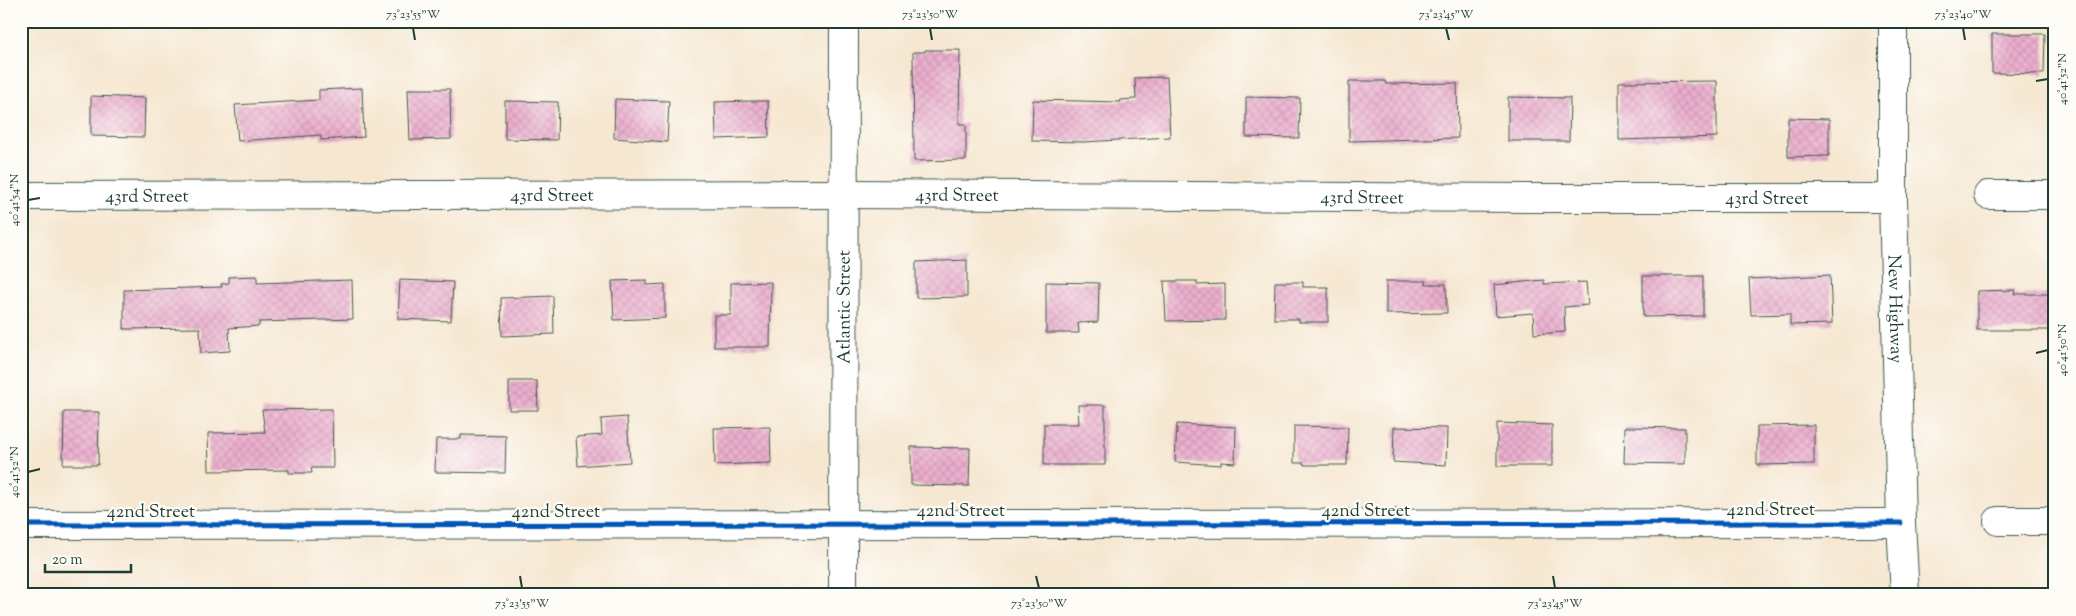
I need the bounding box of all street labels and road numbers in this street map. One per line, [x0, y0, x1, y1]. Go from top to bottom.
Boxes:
street label: 43rd Street [915, 183, 999, 210]
street label: 43rd Street [510, 184, 594, 210]
street label: 43rd Street [105, 185, 189, 211]
street label: 43rd Street [1320, 186, 1404, 212]
street label: 43rd Street [1725, 187, 1809, 213]
street label: Atlantic Street [832, 250, 859, 364]
street label: New Highway [1879, 254, 1908, 364]
street label: 42nd Street [1727, 498, 1815, 524]
street label: 42nd Street [917, 499, 1005, 525]
street label: 42nd Street [1322, 499, 1410, 525]
street label: 42nd Street [107, 500, 195, 526]
street label: 42nd Street [512, 500, 600, 526]

